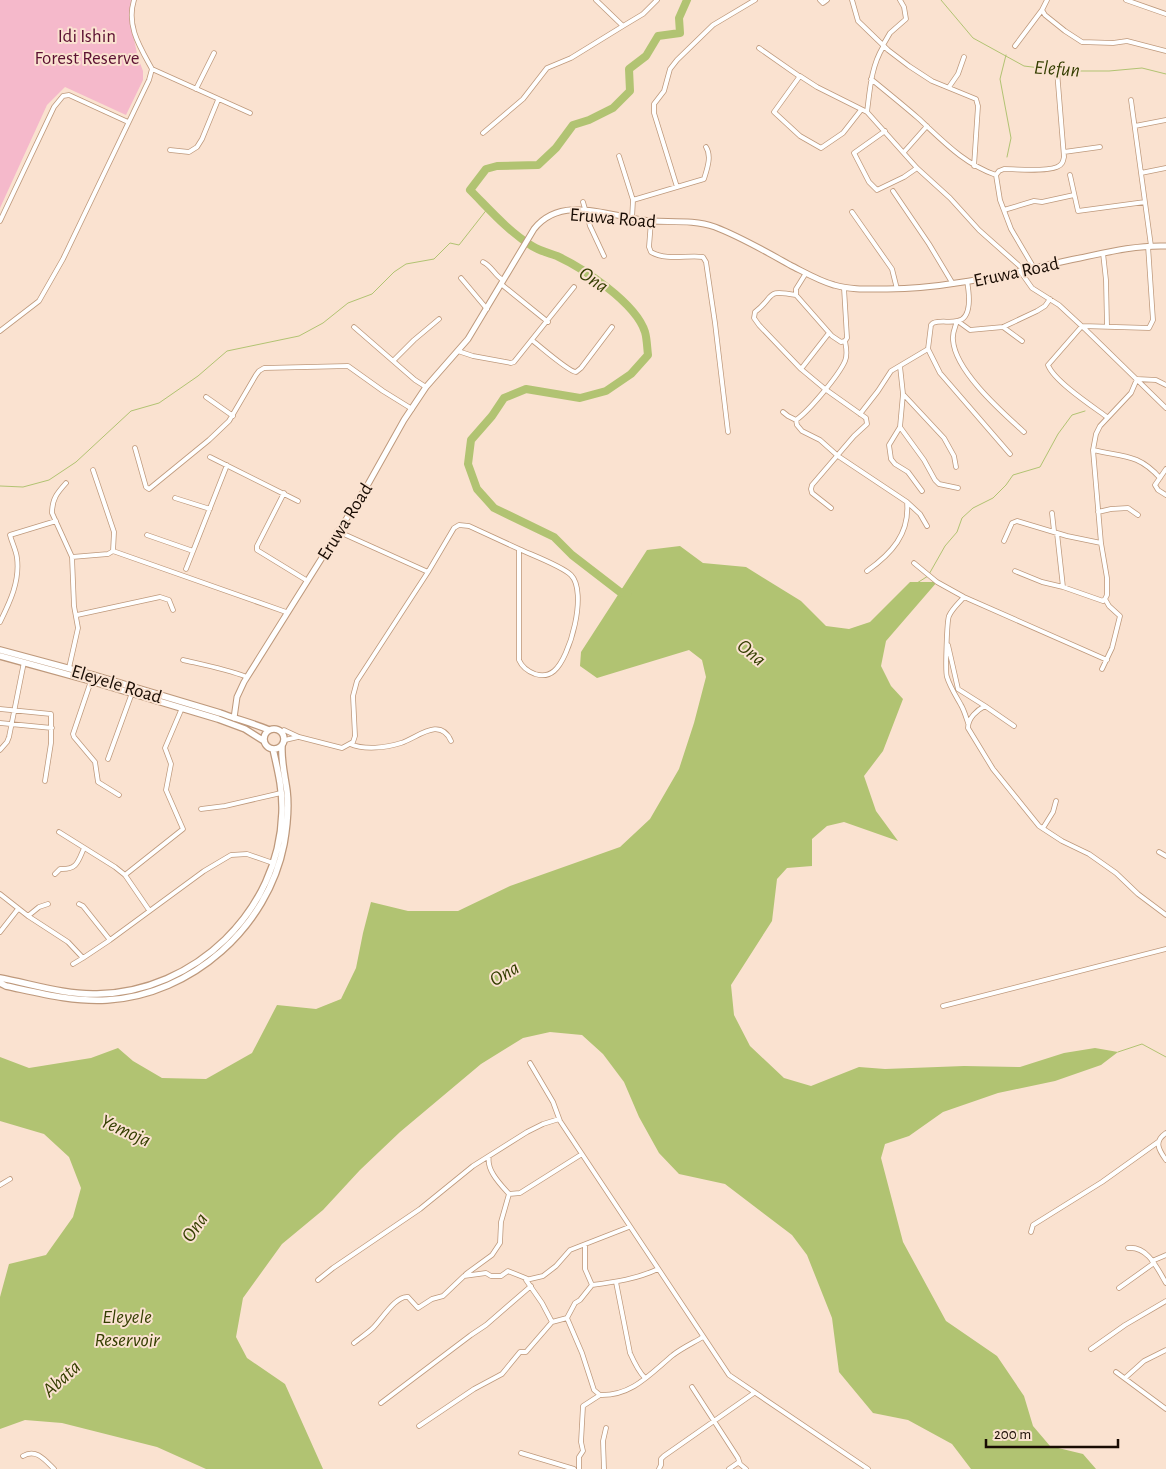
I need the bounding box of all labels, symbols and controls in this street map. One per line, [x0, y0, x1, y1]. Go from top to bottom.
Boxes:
park label: Idi Ishin Forest Reserve [34, 27, 140, 68]
water label: Elefun [1033, 57, 1081, 81]
street label: Eruwa Road [569, 205, 657, 232]
street label: Eruwa Road [972, 254, 1061, 291]
water label: Ona [575, 263, 612, 297]
street label: Eruwa Road [314, 480, 376, 564]
water label: Ona [733, 635, 769, 670]
street label: Eleyele Road [69, 662, 164, 707]
water label: Ona [486, 958, 523, 990]
water label: Yemoja [98, 1111, 154, 1151]
water label: Ona [178, 1209, 212, 1246]
water label: Eleyele Reservoir [94, 1307, 160, 1350]
water label: Abata [38, 1357, 84, 1401]
scale bar [986, 1416, 1118, 1448]
text: 200 m [994, 1427, 1031, 1442]

